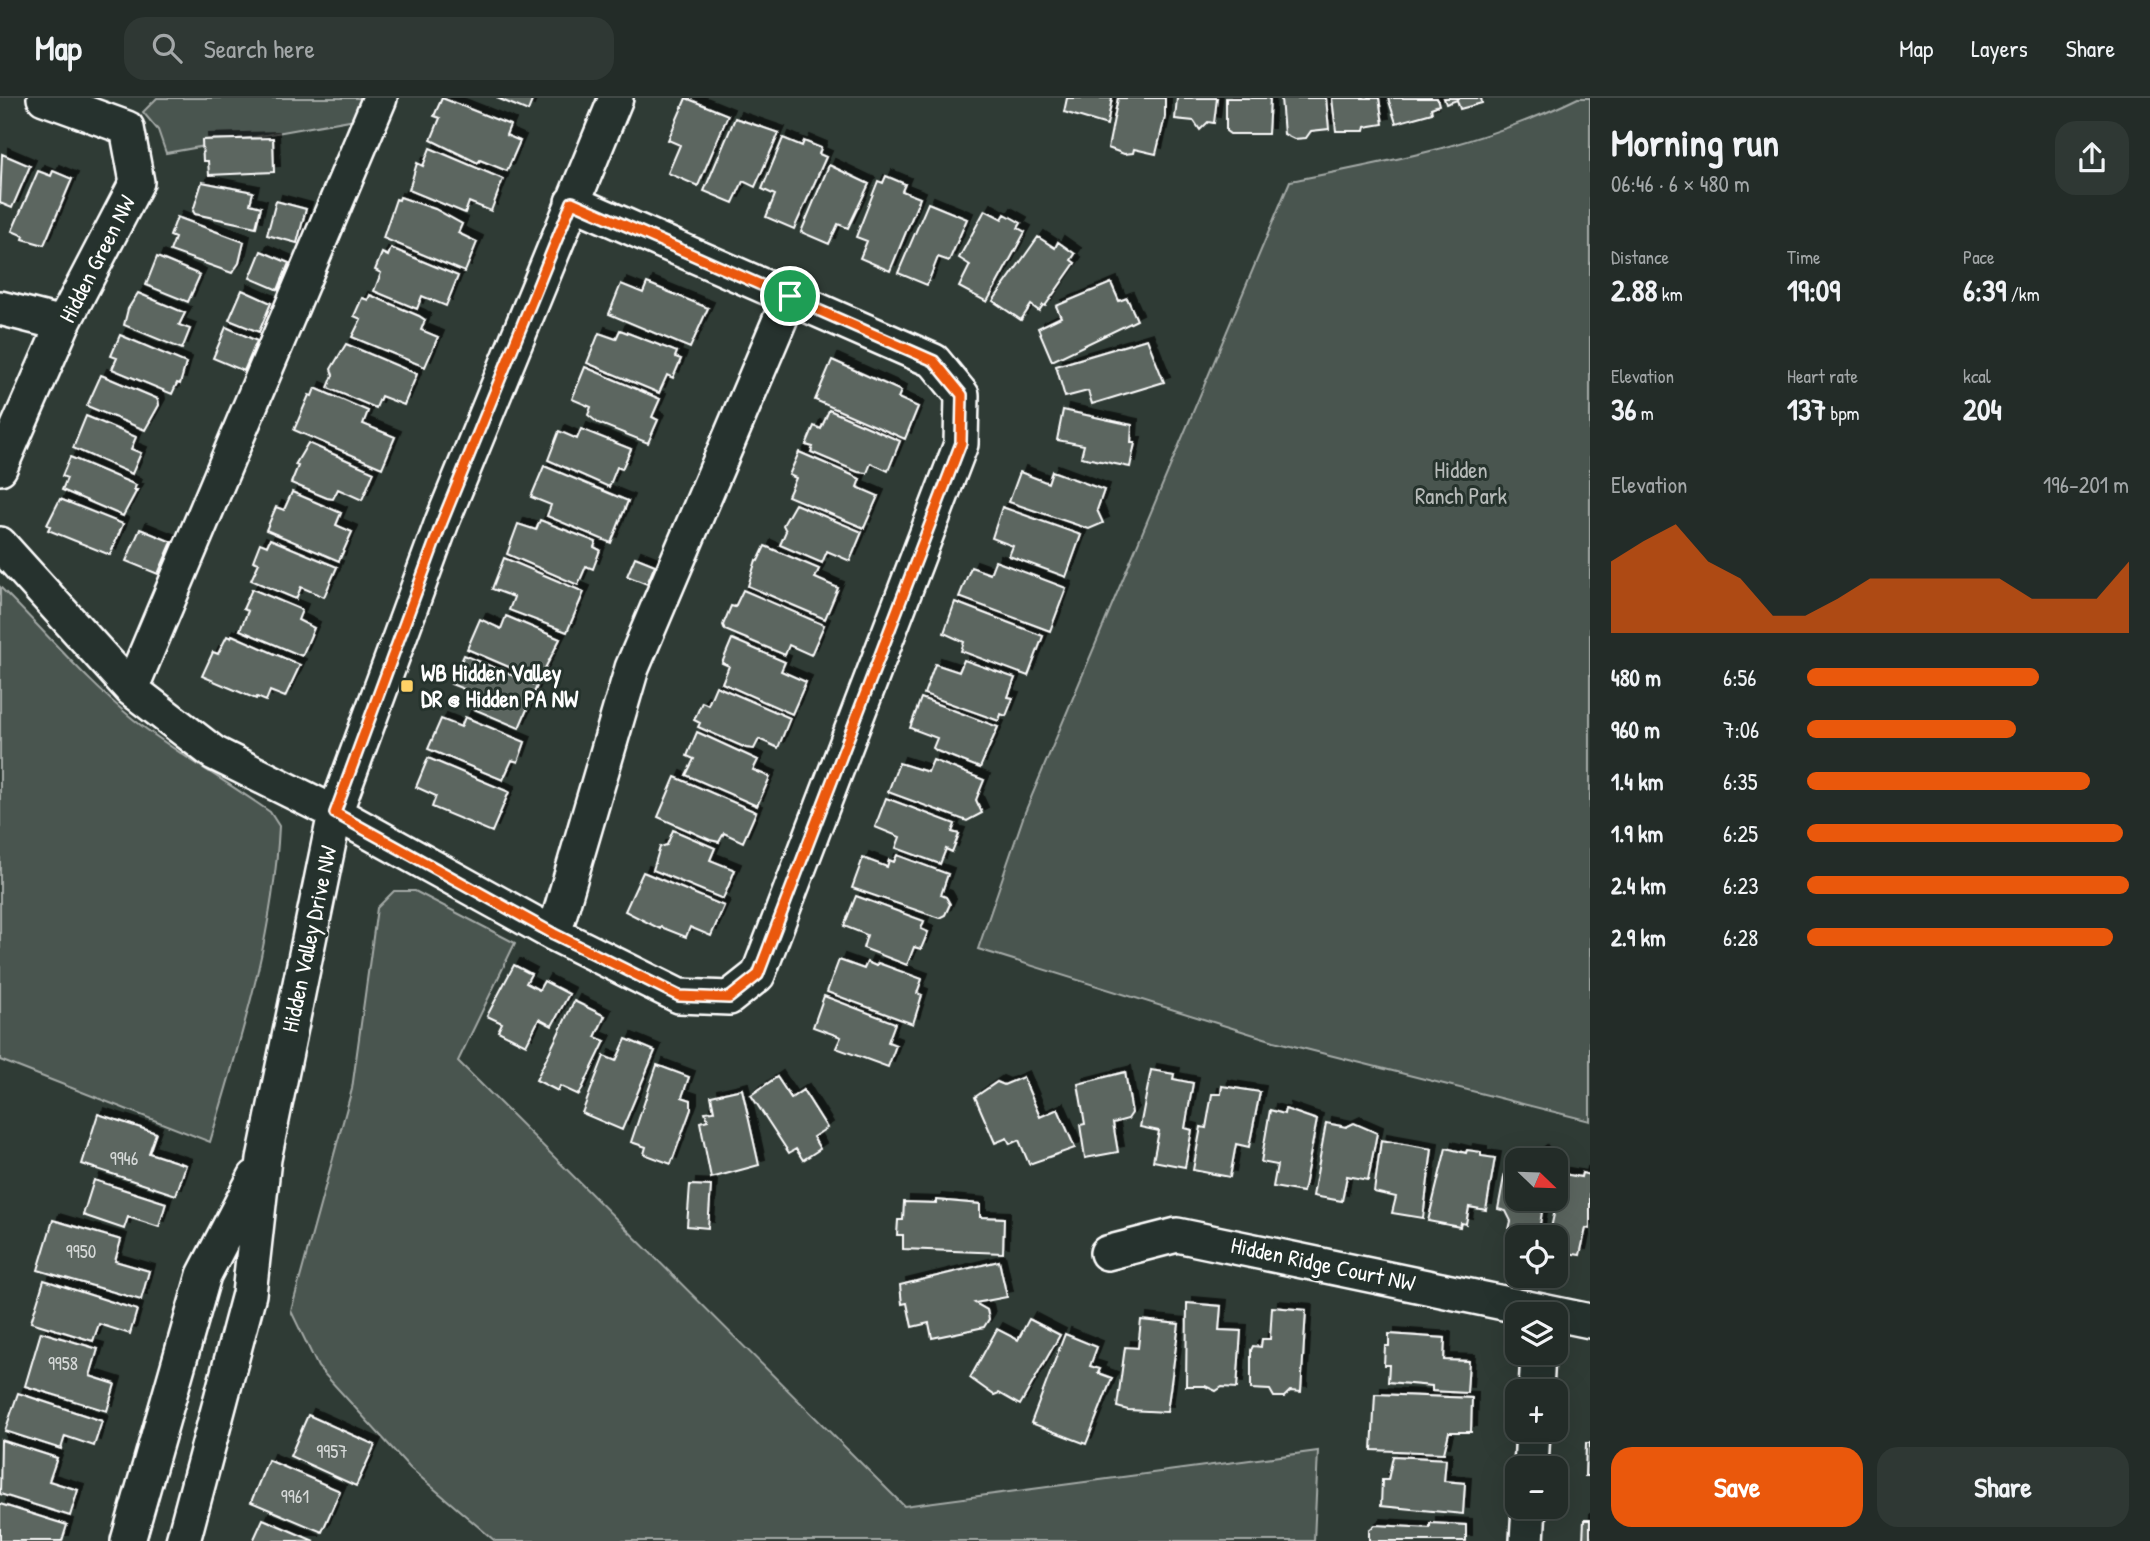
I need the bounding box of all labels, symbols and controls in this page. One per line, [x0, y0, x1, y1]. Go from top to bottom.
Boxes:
search box [124, 17, 614, 80]
text: Map [35, 26, 82, 70]
icon: search [148, 29, 186, 67]
text: Search here [204, 31, 315, 66]
text: Map [1899, 32, 1933, 64]
text: Layers [1971, 32, 2028, 64]
text: Share [2066, 32, 2115, 64]
text: Morning run [1611, 116, 1779, 168]
button: share [2055, 121, 2129, 195]
text: 06:46 · 6 × 480 m [1611, 168, 1750, 199]
street label: Hidden Green NW [51, 190, 142, 328]
text: Distance [1611, 244, 1669, 270]
text: Time [1787, 244, 1821, 270]
text: Pace [1963, 244, 1995, 270]
pin [760, 266, 820, 326]
text: 2.88 [1611, 270, 1657, 310]
text: 19:09 [1787, 270, 1840, 310]
text: 6:39 [1963, 270, 2006, 310]
icon: arrive [771, 277, 809, 315]
text: km [1657, 281, 1683, 307]
text: /km [2006, 281, 2040, 307]
text: Elevation [1611, 363, 1674, 389]
text: Heart rate [1787, 363, 1858, 389]
text: kcal [1963, 363, 1991, 389]
text: 36 [1611, 389, 1636, 429]
text: 137 [1787, 389, 1826, 429]
text: 204 [1963, 389, 2002, 429]
text: m [1636, 400, 1654, 426]
text: bpm [1826, 400, 1859, 426]
park label: Hidden Ranch Park [1415, 454, 1508, 511]
text: Elevation [1611, 469, 1687, 500]
text: 196–201 m [2043, 469, 2129, 500]
place label: WB Hidden Valley DR @ Hidden PA NW [421, 657, 579, 714]
text: 480 m [1611, 662, 1661, 693]
text: 6:56 [1723, 662, 1756, 693]
marker: WB Hidden Valley DR @ Hidden PA NW [399, 678, 415, 694]
text: 960 m [1611, 714, 1660, 745]
text: 7:06 [1723, 714, 1759, 745]
text: 1.4 km [1611, 766, 1663, 797]
text: 6:35 [1723, 766, 1758, 797]
text: 1.9 km [1611, 818, 1663, 849]
text: 6:25 [1723, 818, 1758, 849]
street label: Hidden Valley Drive NW [274, 843, 343, 1035]
text: 2.4 km [1611, 870, 1666, 901]
text: 6:23 [1723, 870, 1759, 901]
text: 2.9 km [1611, 922, 1666, 953]
text: 6:28 [1723, 922, 1758, 953]
house number: 9946 [110, 1145, 138, 1171]
north arrow [1505, 1148, 1568, 1211]
map controls [1505, 1148, 1568, 1519]
button: locate [1505, 1225, 1568, 1288]
street label: Hidden Ridge Court NW [1228, 1229, 1418, 1298]
house number: 9950 [66, 1238, 96, 1264]
button: layers [1505, 1302, 1568, 1365]
house number: 9958 [48, 1350, 78, 1376]
button: + [1505, 1379, 1568, 1442]
house number: 9957 [316, 1438, 348, 1464]
button: Save [1611, 1447, 1863, 1527]
button: Share [1877, 1447, 2129, 1527]
button: − [1505, 1456, 1568, 1519]
house number: 9961 [281, 1483, 309, 1509]

